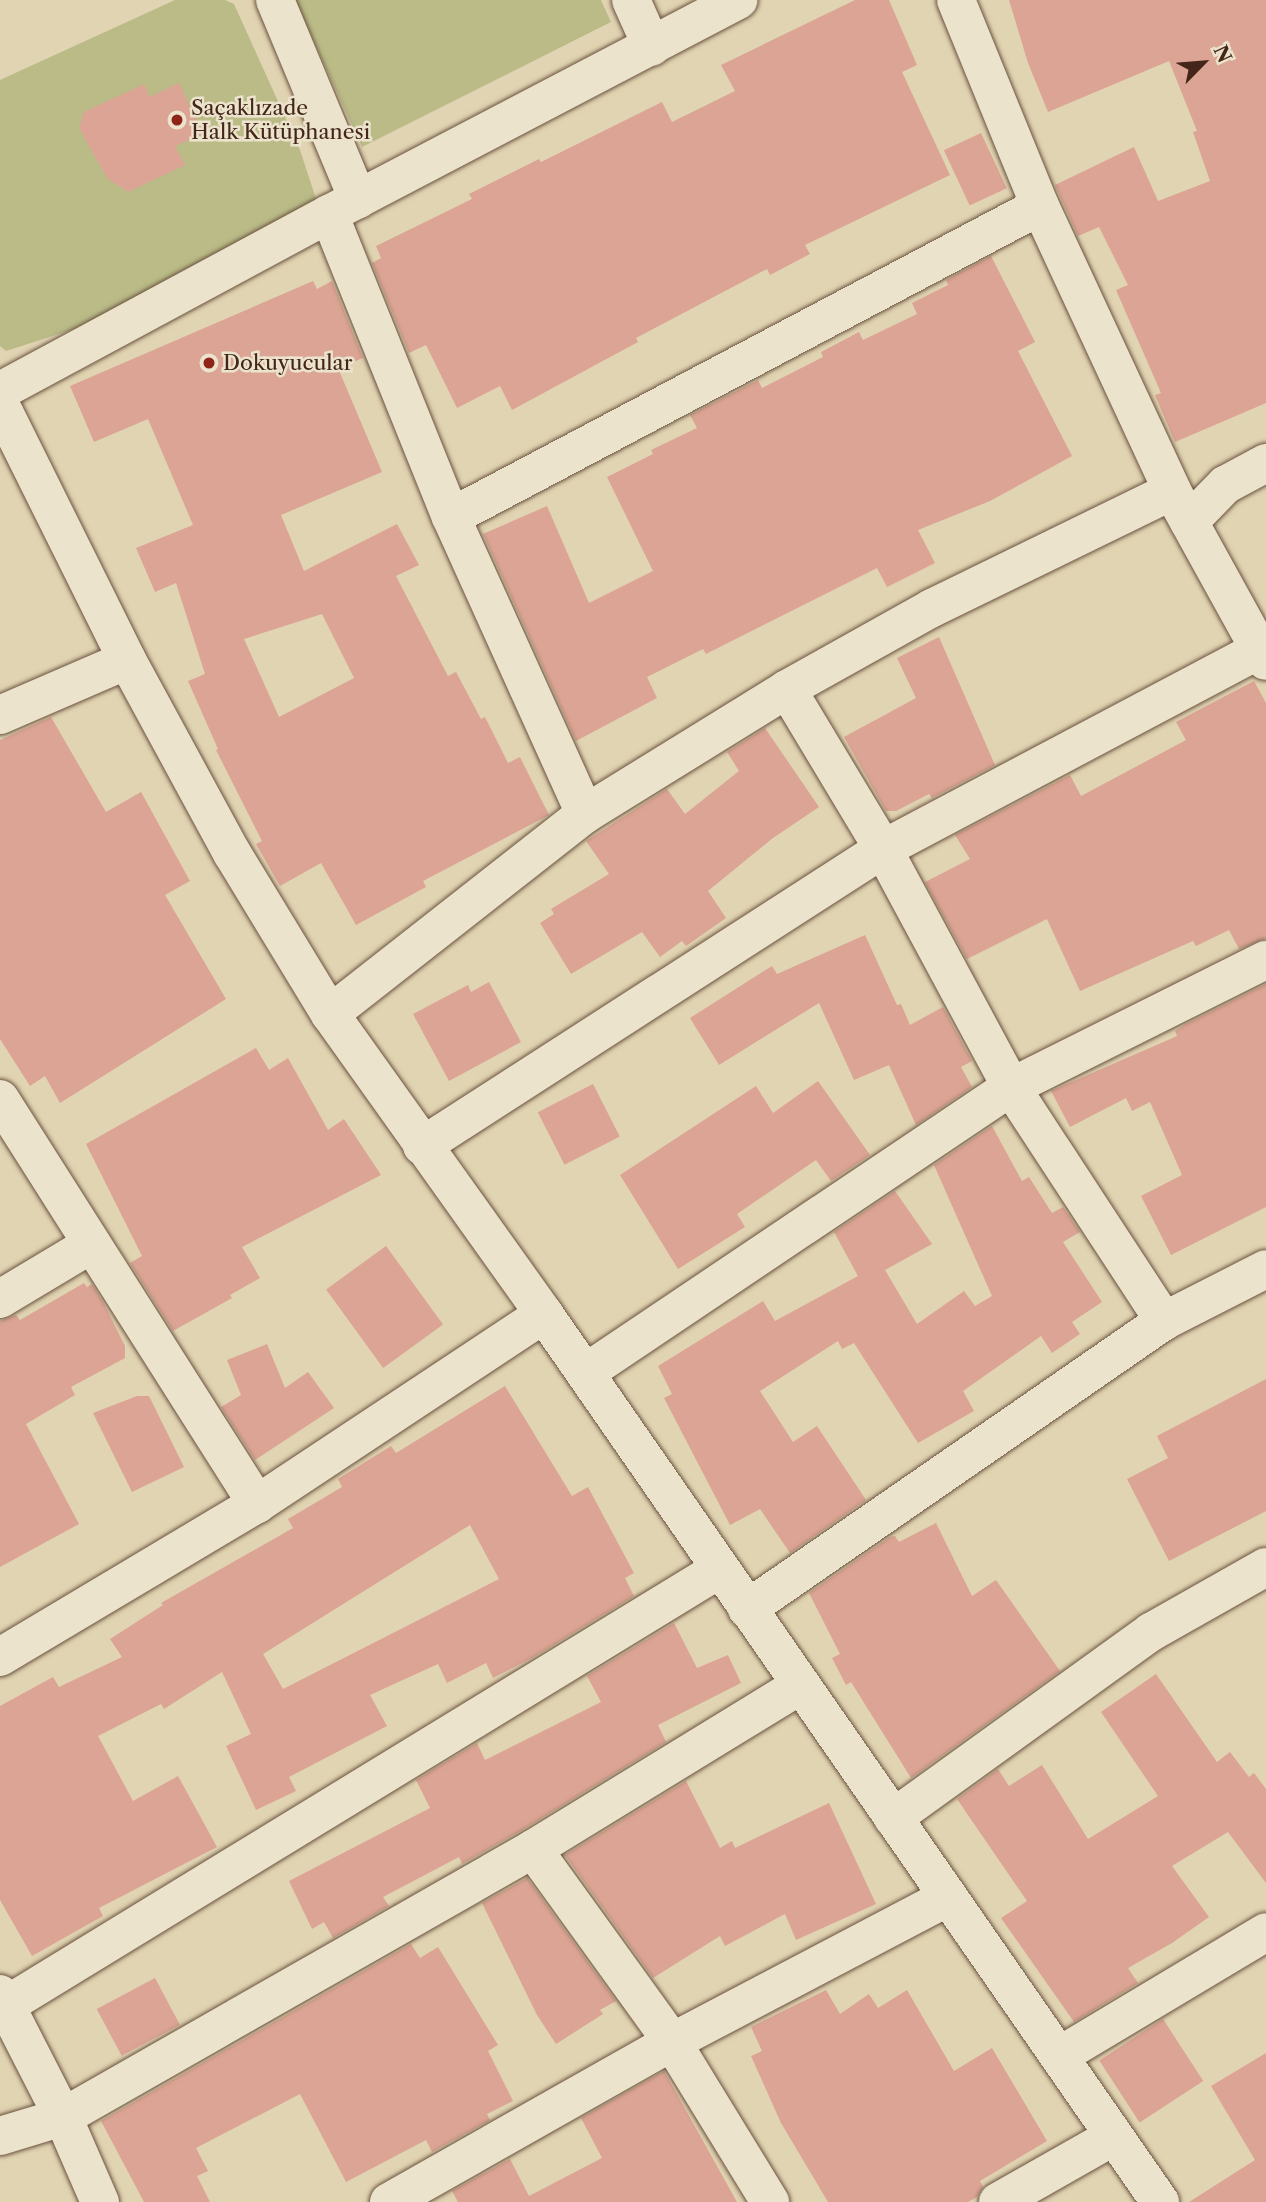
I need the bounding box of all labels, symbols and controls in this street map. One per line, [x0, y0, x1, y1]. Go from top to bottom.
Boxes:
north arrow [1168, 28, 1238, 98]
text: N [1209, 42, 1236, 66]
place label: Saçaklızade Halk Kütüphanesi [191, 95, 370, 145]
marker: Saçaklızade Halk Kütüphanesi [169, 112, 185, 128]
place label: Dokuyucular [223, 350, 353, 376]
marker: Dokuyucular [201, 355, 217, 371]

